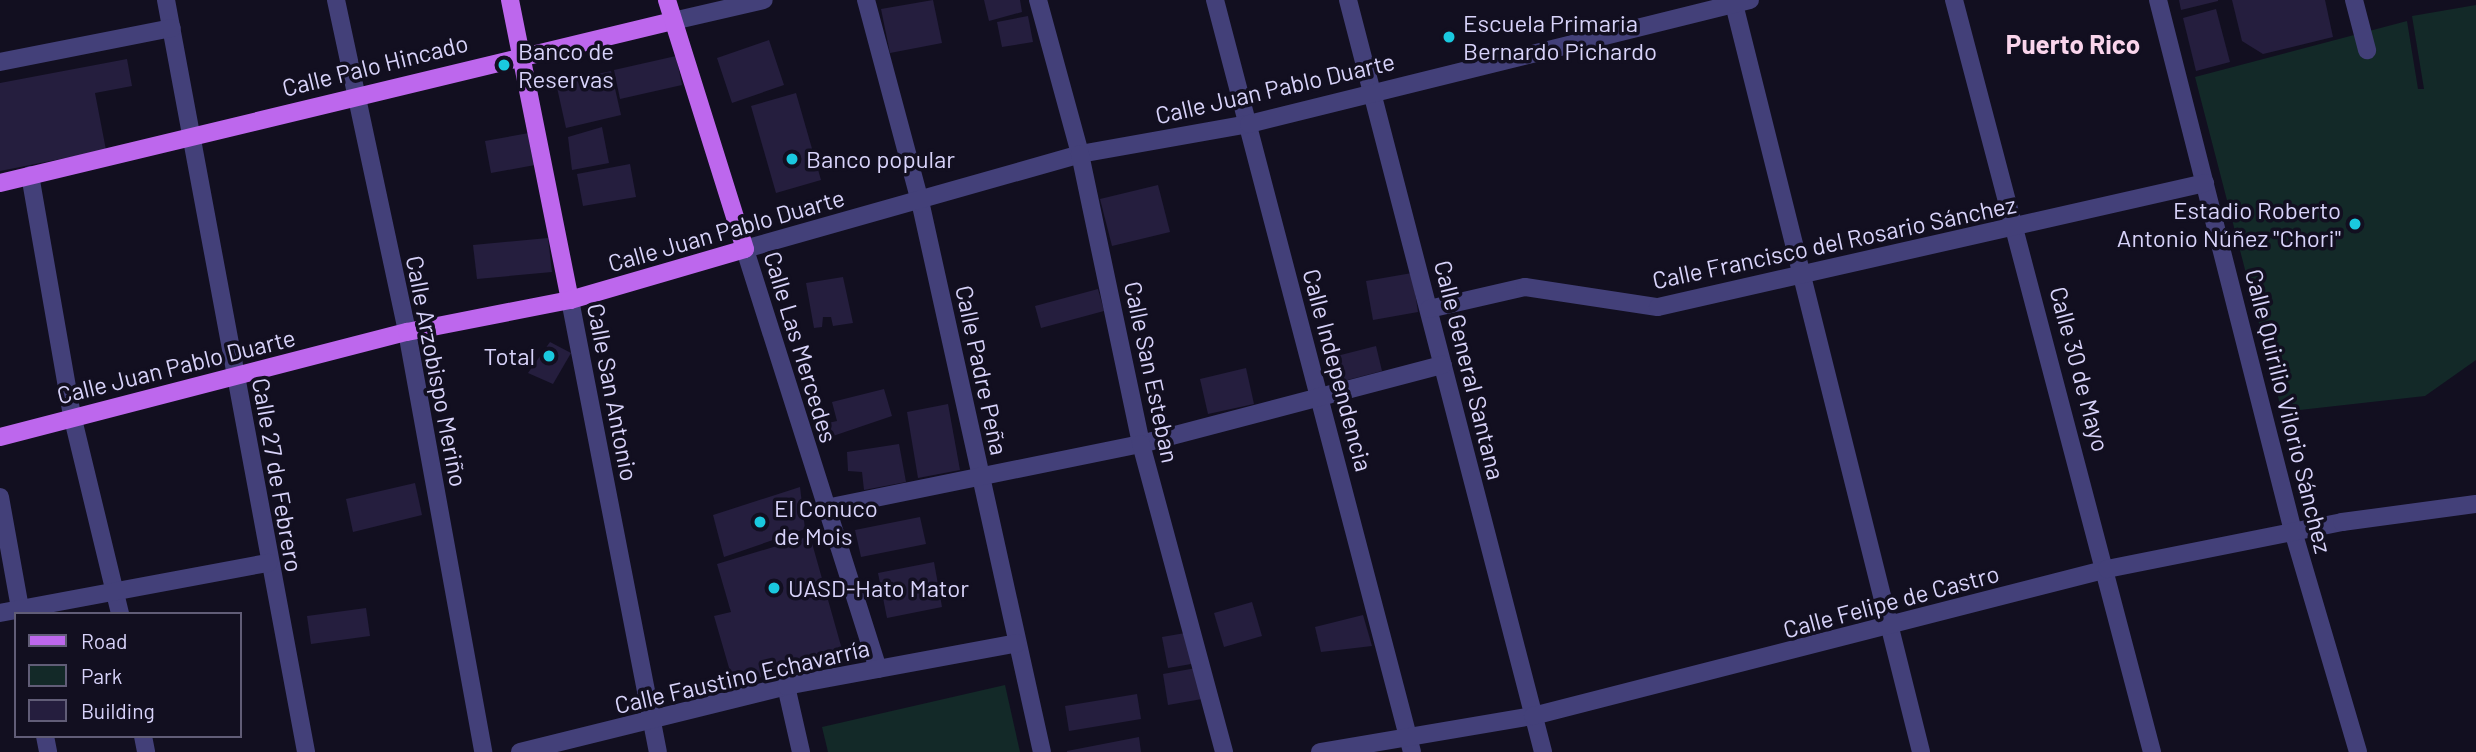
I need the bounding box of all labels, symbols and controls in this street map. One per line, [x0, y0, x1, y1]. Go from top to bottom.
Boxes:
place label: Escuela Primaria Bernardo Pichardo [1463, 9, 1657, 65]
street label: Calle Palo Hincado [279, 28, 471, 102]
district label: Puerto Rico [2006, 28, 2140, 60]
marker: Escuela Primaria Bernardo Pichardo [1441, 29, 1457, 45]
place label: Banco de Reservas [518, 37, 614, 93]
street label: Calle Juan Pablo Duarte [1153, 46, 1397, 130]
marker: Banco de Reservas [496, 57, 512, 73]
place label: Banco popular [806, 145, 955, 173]
marker: Banco popular [784, 151, 800, 167]
street label: Calle Juan Pablo Duarte [604, 182, 848, 278]
street label: Calle Francisco del Rosario Sánchez [1650, 189, 2018, 295]
place label: Estadio Roberto Antonio Núñez "Chori" [2117, 196, 2341, 252]
marker: Estadio Roberto Antonio Núñez "Chori" [2347, 216, 2363, 232]
street label: Calle Las Mercedes [758, 248, 844, 446]
street label: Calle Arzobispo Meriño [400, 253, 474, 489]
street label: Calle General Santana [1429, 257, 1511, 483]
street label: Calle Independencia [1297, 266, 1379, 474]
street label: Calle Quirilio Vilorio Sánchez [2240, 266, 2338, 556]
street label: Calle San Esteban [1119, 279, 1185, 465]
street label: Calle Padre Peña [950, 283, 1014, 457]
street label: Calle 30 de Mayo [2044, 283, 2116, 455]
street label: Calle San Antonio [582, 301, 644, 483]
street label: Calle Juan Pablo Duarte [54, 322, 298, 410]
place label: Total [484, 342, 535, 370]
marker: Total [541, 348, 557, 364]
street label: Calle 27 de Febrero [247, 376, 309, 574]
place label: El Conuco de Mois [774, 494, 878, 550]
marker: El Conuco de Mois [752, 514, 768, 530]
street label: Calle Felipe de Castro [1780, 558, 2002, 644]
place label: UASD-Hato Mator [788, 574, 969, 602]
marker: UASD-Hato Mator [766, 580, 782, 596]
legend [14, 612, 242, 738]
text: Road [81, 628, 127, 653]
street label: Calle Faustino Echavarría [612, 633, 872, 719]
text: Park [81, 663, 122, 688]
text: Building [81, 698, 155, 723]

